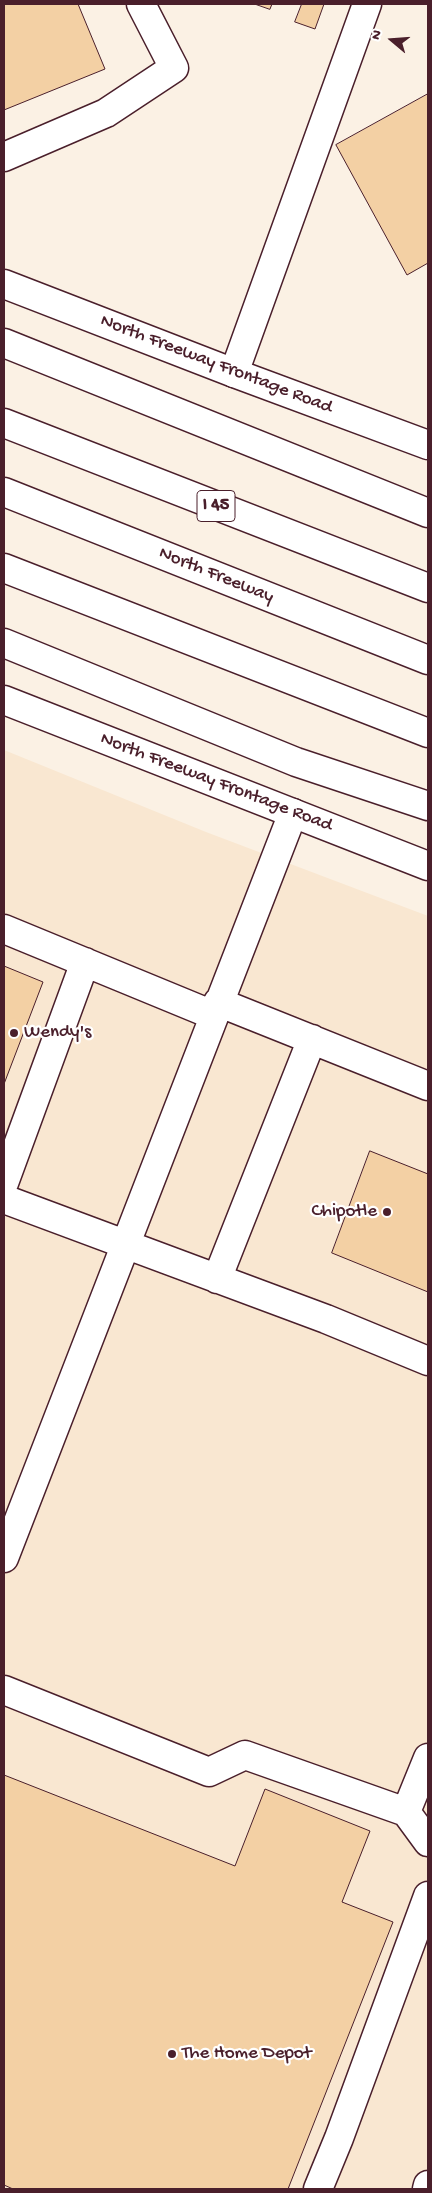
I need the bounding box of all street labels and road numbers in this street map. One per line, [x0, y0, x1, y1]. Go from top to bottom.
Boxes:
street label: North Freeway Frontage Road [97, 310, 335, 420]
road number: I 45 [197, 491, 235, 522]
street label: North Freeway [155, 543, 277, 609]
street label: North Freeway Frontage Road [97, 728, 335, 838]

